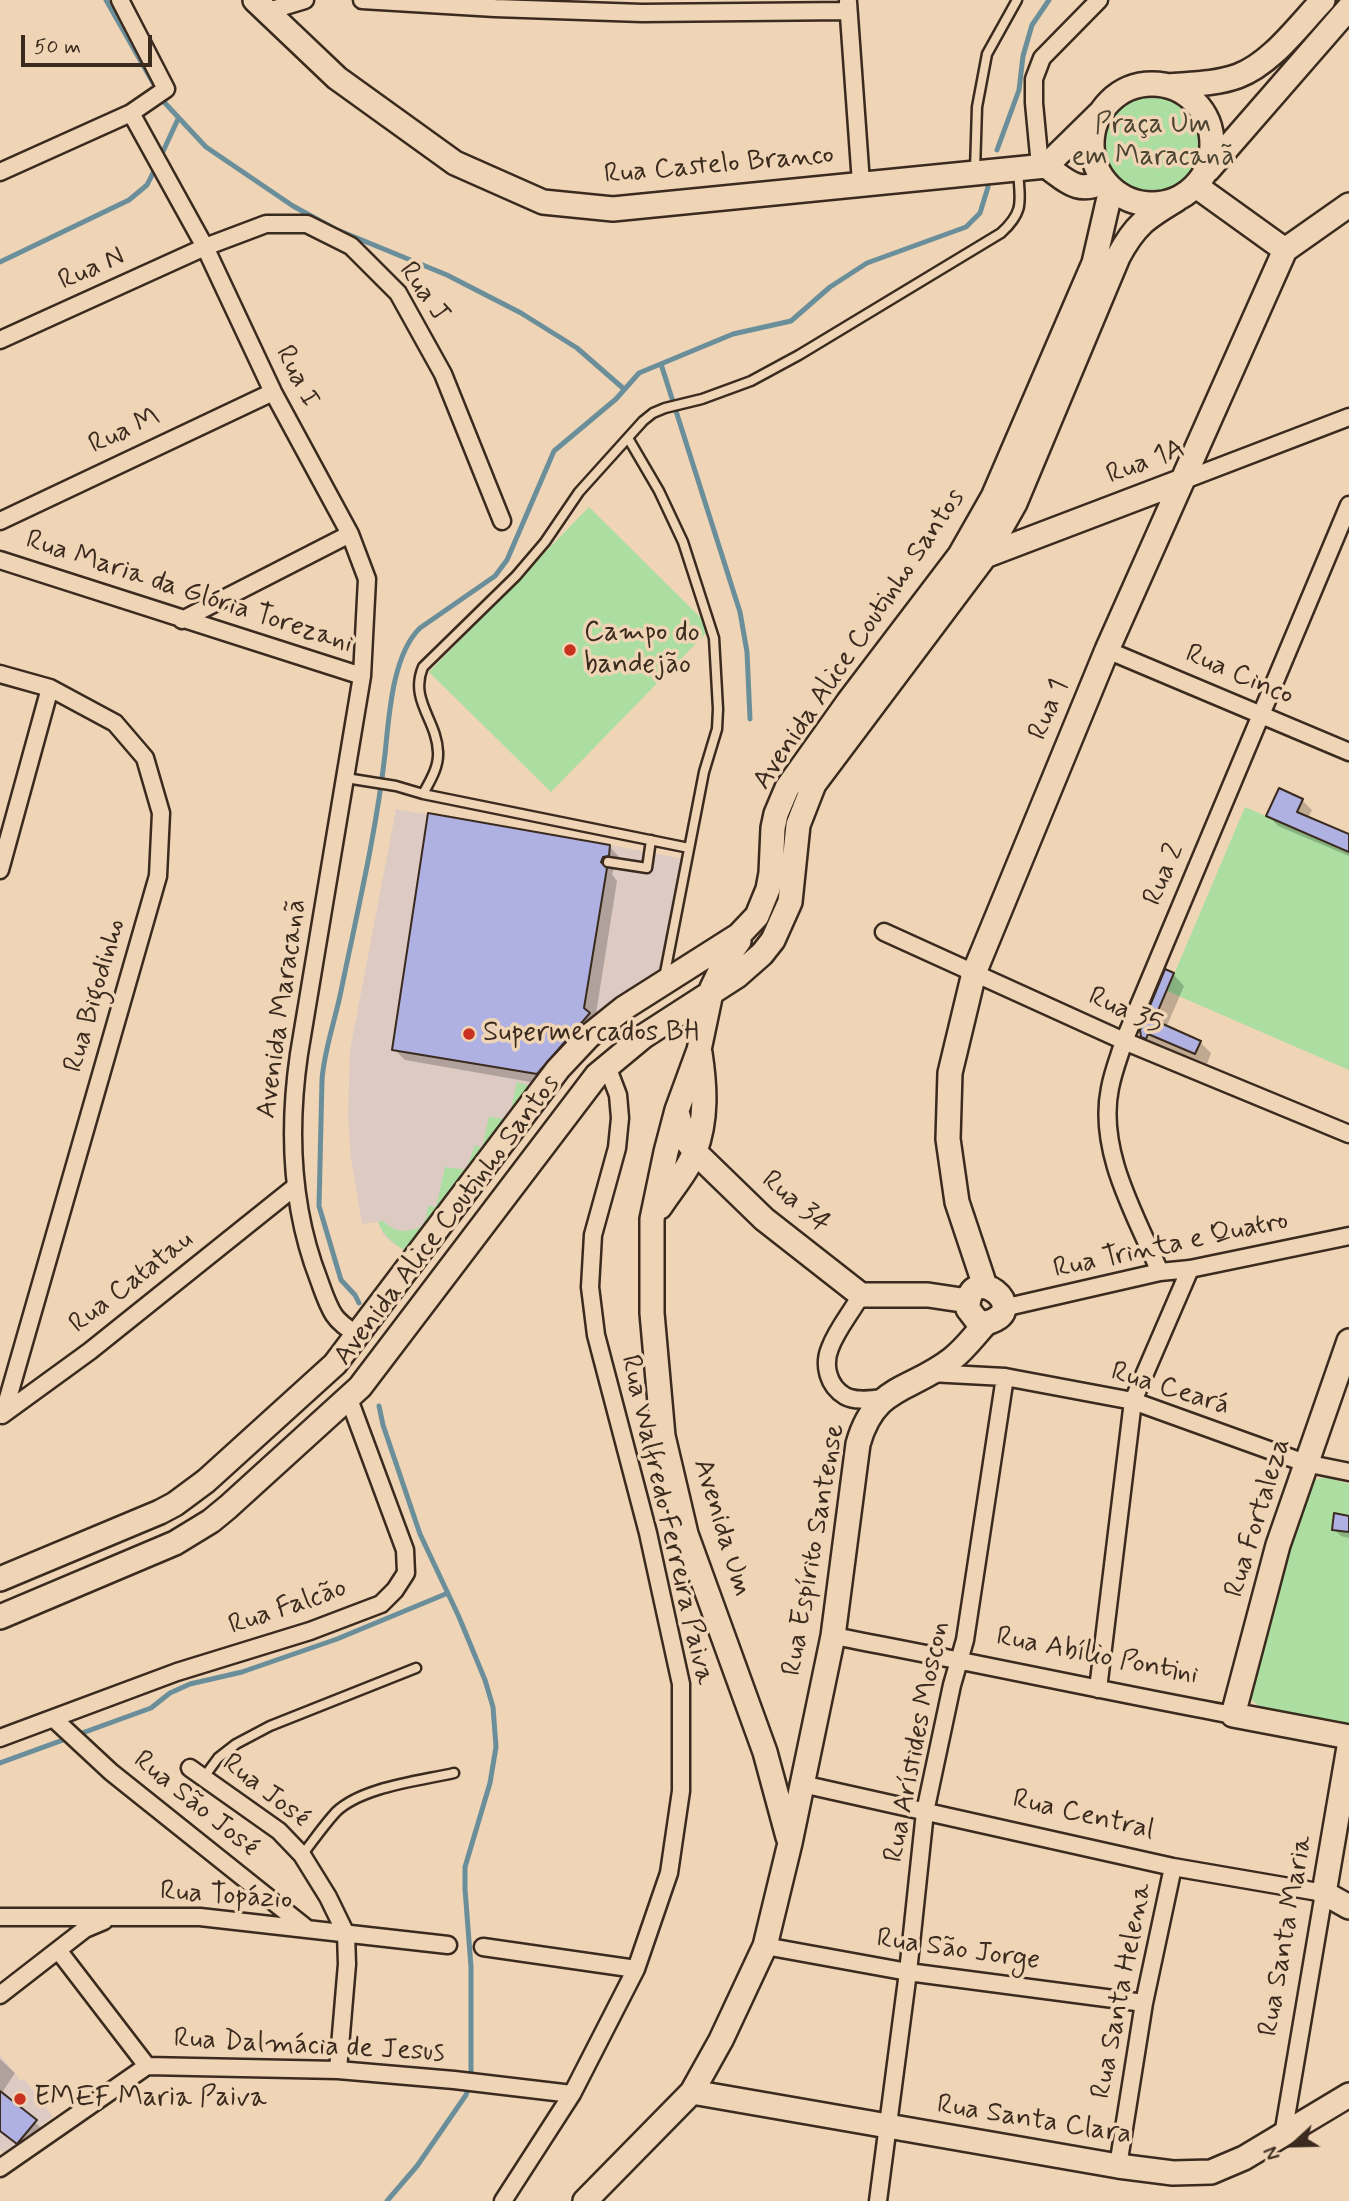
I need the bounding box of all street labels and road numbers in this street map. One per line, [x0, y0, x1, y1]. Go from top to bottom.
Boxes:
street label: Rua Castelo Branco [603, 139, 835, 193]
street label: Rua N [54, 241, 130, 299]
street label: Rua J [390, 256, 456, 330]
street label: Rua I [266, 340, 326, 414]
street label: Rua M [84, 401, 166, 463]
street label: Rua 1A [1102, 433, 1190, 493]
street label: Avenida Alice Coutinho Santos [747, 483, 973, 797]
street label: Rua Maria da Glória Torezani [21, 524, 357, 662]
street label: Rua Cinco [1180, 638, 1298, 714]
street label: Rua 1 [1022, 675, 1078, 745]
street label: Rua 2 [1137, 839, 1193, 911]
street label: Avenida Maracanã [251, 897, 315, 1121]
street label: Rua Bigodinho [58, 915, 134, 1077]
street label: Rua 35 [1083, 981, 1167, 1043]
street label: Avenida Alice Coutinho Santos [328, 1069, 568, 1373]
street label: Rua 34 [754, 1164, 836, 1242]
street label: Rua Trinta e Quatro [1051, 1205, 1291, 1287]
street label: Rua Catatau [63, 1224, 201, 1342]
street label: Rua Walfredo Ferreira Paiva [612, 1352, 720, 1688]
street label: Rua Ceará [1107, 1356, 1233, 1424]
street label: Rua Espírito Santense [776, 1421, 854, 1679]
street label: Rua Fortaleza [1219, 1434, 1299, 1602]
street label: Avenida Um [684, 1455, 758, 1601]
street label: Rua Falcão [225, 1572, 351, 1644]
street label: Rua Arístides Moscon [878, 1619, 958, 1865]
street label: Rua Abílio Pontini [993, 1621, 1201, 1693]
street label: Rua São José [126, 1744, 264, 1866]
street label: Rua José [214, 1747, 316, 1837]
street label: Rua Central [1009, 1783, 1157, 1849]
street label: Rua Santa Maria [1253, 1833, 1321, 2039]
street label: Rua Topázio [159, 1876, 293, 1918]
street label: Rua Santa Helena [1086, 1880, 1160, 2102]
street label: Rua São Jorge [874, 1923, 1042, 1979]
street label: Rua Dalmácia de Jesus [173, 2023, 445, 2071]
street label: Rua Santa Clara [934, 2089, 1134, 2153]

